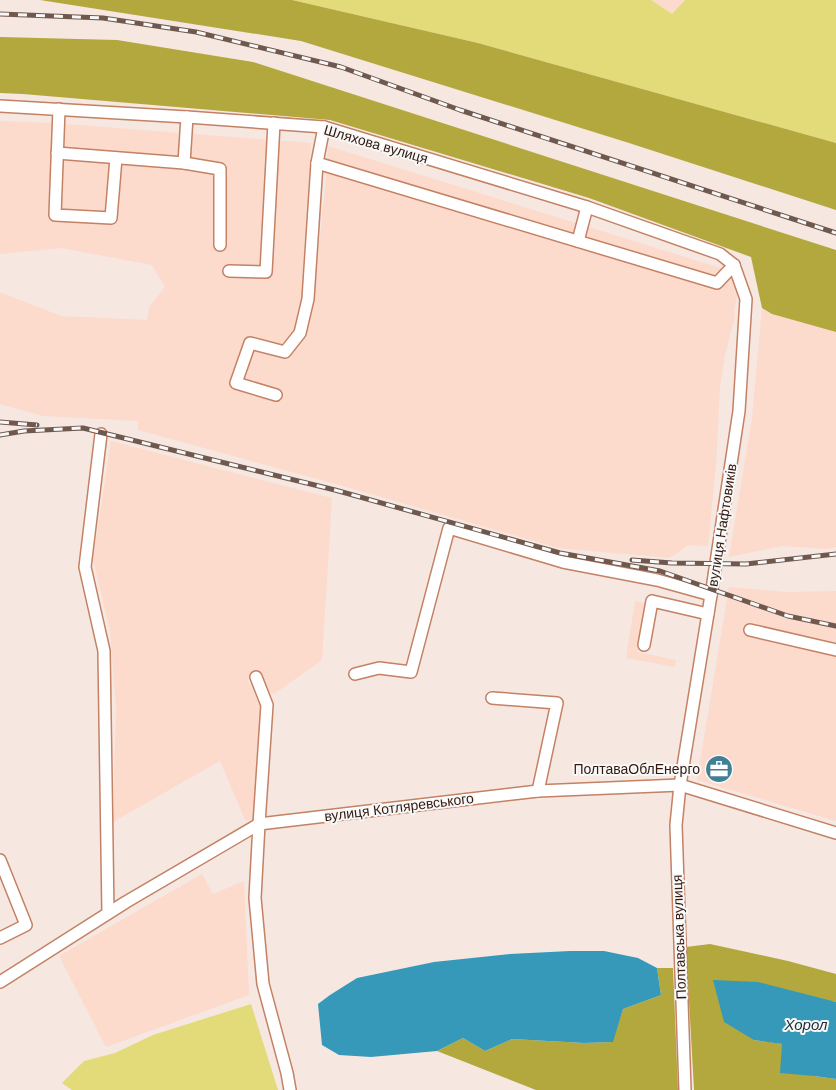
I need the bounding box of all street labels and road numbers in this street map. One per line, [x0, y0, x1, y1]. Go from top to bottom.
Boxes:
street label: Шляхова вулиця [322, 121, 430, 167]
street label: вулиця Нафтовиків [703, 462, 741, 588]
street label: вулиця Котляревського [323, 789, 475, 825]
street label: Полтавська вулиця [668, 874, 690, 1000]

